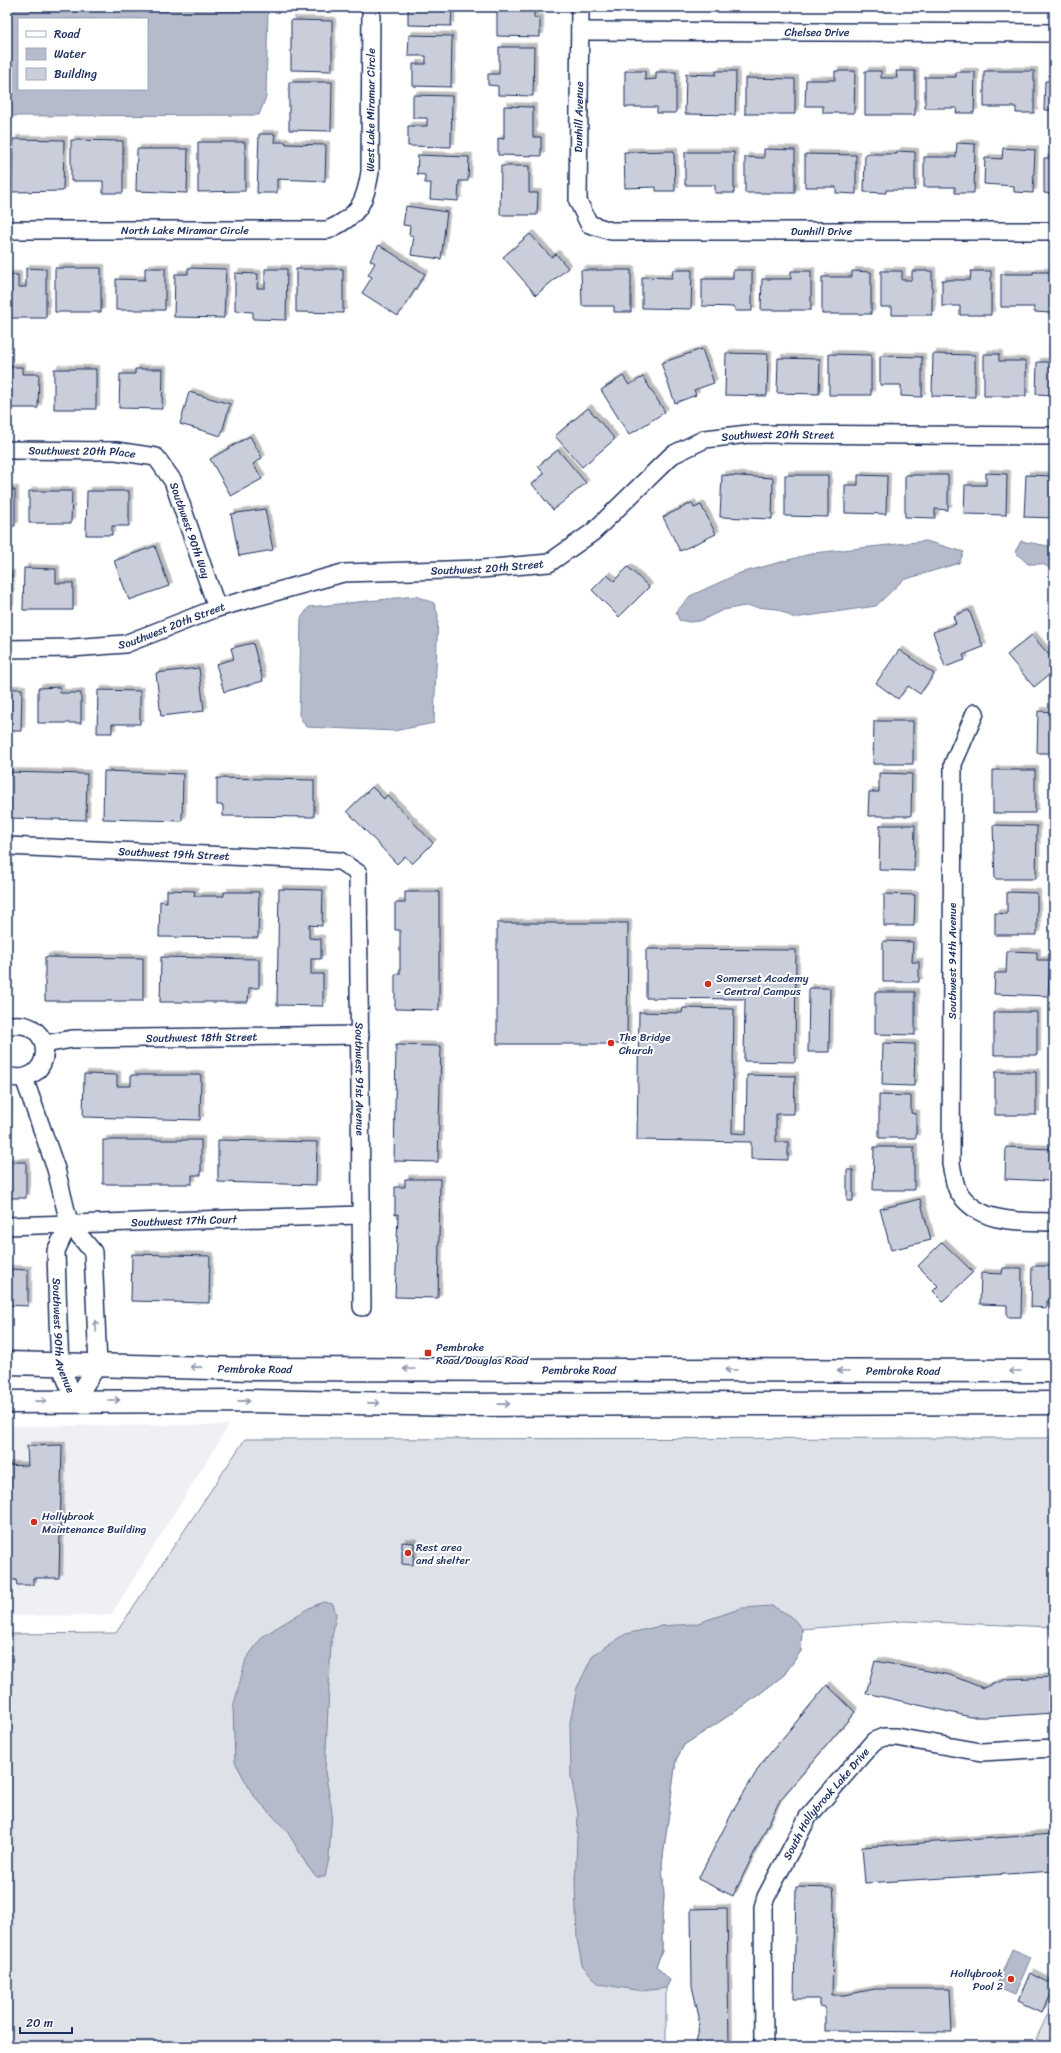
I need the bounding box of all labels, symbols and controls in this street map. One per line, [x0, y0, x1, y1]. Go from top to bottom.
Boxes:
legend [18, 18, 148, 90]
street label: Chelsea Drive [784, 22, 850, 42]
text: Road [54, 23, 81, 45]
text: Water [54, 43, 87, 65]
street label: West Lake Miramar Circle [361, 48, 380, 172]
text: Building [54, 63, 97, 85]
street label: Dunhill Avenue [569, 81, 589, 153]
street label: North Lake Miramar Circle [121, 221, 249, 240]
street label: Dunhill Drive [791, 222, 852, 241]
street label: Southwest 20th Street [720, 424, 835, 447]
street label: Southwest 20th Place [28, 441, 137, 463]
street label: Southwest 90th Way [165, 479, 216, 581]
street label: Southwest 20th Street [430, 554, 545, 580]
street label: Southwest 20th Street [117, 597, 227, 654]
street label: Southwest 19th Street [118, 842, 230, 866]
street label: Southwest 94th Avenue [943, 902, 962, 1019]
place label: Somerset Academy - Central Campus [716, 969, 809, 1001]
marker: Somerset Academy - Central Campus [703, 979, 713, 989]
street label: Southwest 91st Avenue [350, 1022, 370, 1137]
street label: Southwest 18th Street [146, 1027, 258, 1047]
place label: The Bridge Church [619, 1028, 671, 1060]
marker: The Bridge Church [606, 1038, 616, 1048]
street label: Southwest 17th Court [131, 1209, 238, 1232]
street label: Southwest 90th Avenue [47, 1278, 81, 1396]
one-way arrow [92, 1320, 100, 1333]
place label: Pembroke Road/Douglas Road [436, 1338, 529, 1370]
marker: Pembroke Road/Douglas Road [423, 1348, 433, 1358]
street label: Pembroke Road [217, 1359, 293, 1379]
street label: Pembroke Road [542, 1360, 617, 1379]
street label: Pembroke Road [866, 1361, 941, 1380]
one-way arrow [190, 1364, 203, 1371]
one-way arrow [403, 1365, 416, 1373]
one-way arrow [725, 1366, 738, 1374]
one-way arrow [837, 1367, 850, 1375]
one-way arrow [1009, 1367, 1022, 1375]
one-way arrow [107, 1396, 120, 1404]
one-way arrow [34, 1397, 47, 1405]
one-way arrow [237, 1397, 250, 1405]
one-way arrow [367, 1399, 380, 1407]
one-way arrow [497, 1400, 510, 1408]
place label: Hollybrook Maintenance Building [42, 1507, 147, 1539]
marker: Hollybrook Maintenance Building [29, 1517, 39, 1527]
place label: Rest area and shelter [416, 1538, 471, 1570]
marker: Rest area and shelter [403, 1548, 413, 1558]
street label: South Hollybrook Lake Drive [778, 1743, 874, 1863]
place label: Hollybrook Pool 2 [950, 1964, 1004, 1996]
marker: Hollybrook Pool 2 [1006, 1974, 1016, 1984]
scale bar [20, 2009, 72, 2035]
text: 20 m [26, 2012, 53, 2034]

